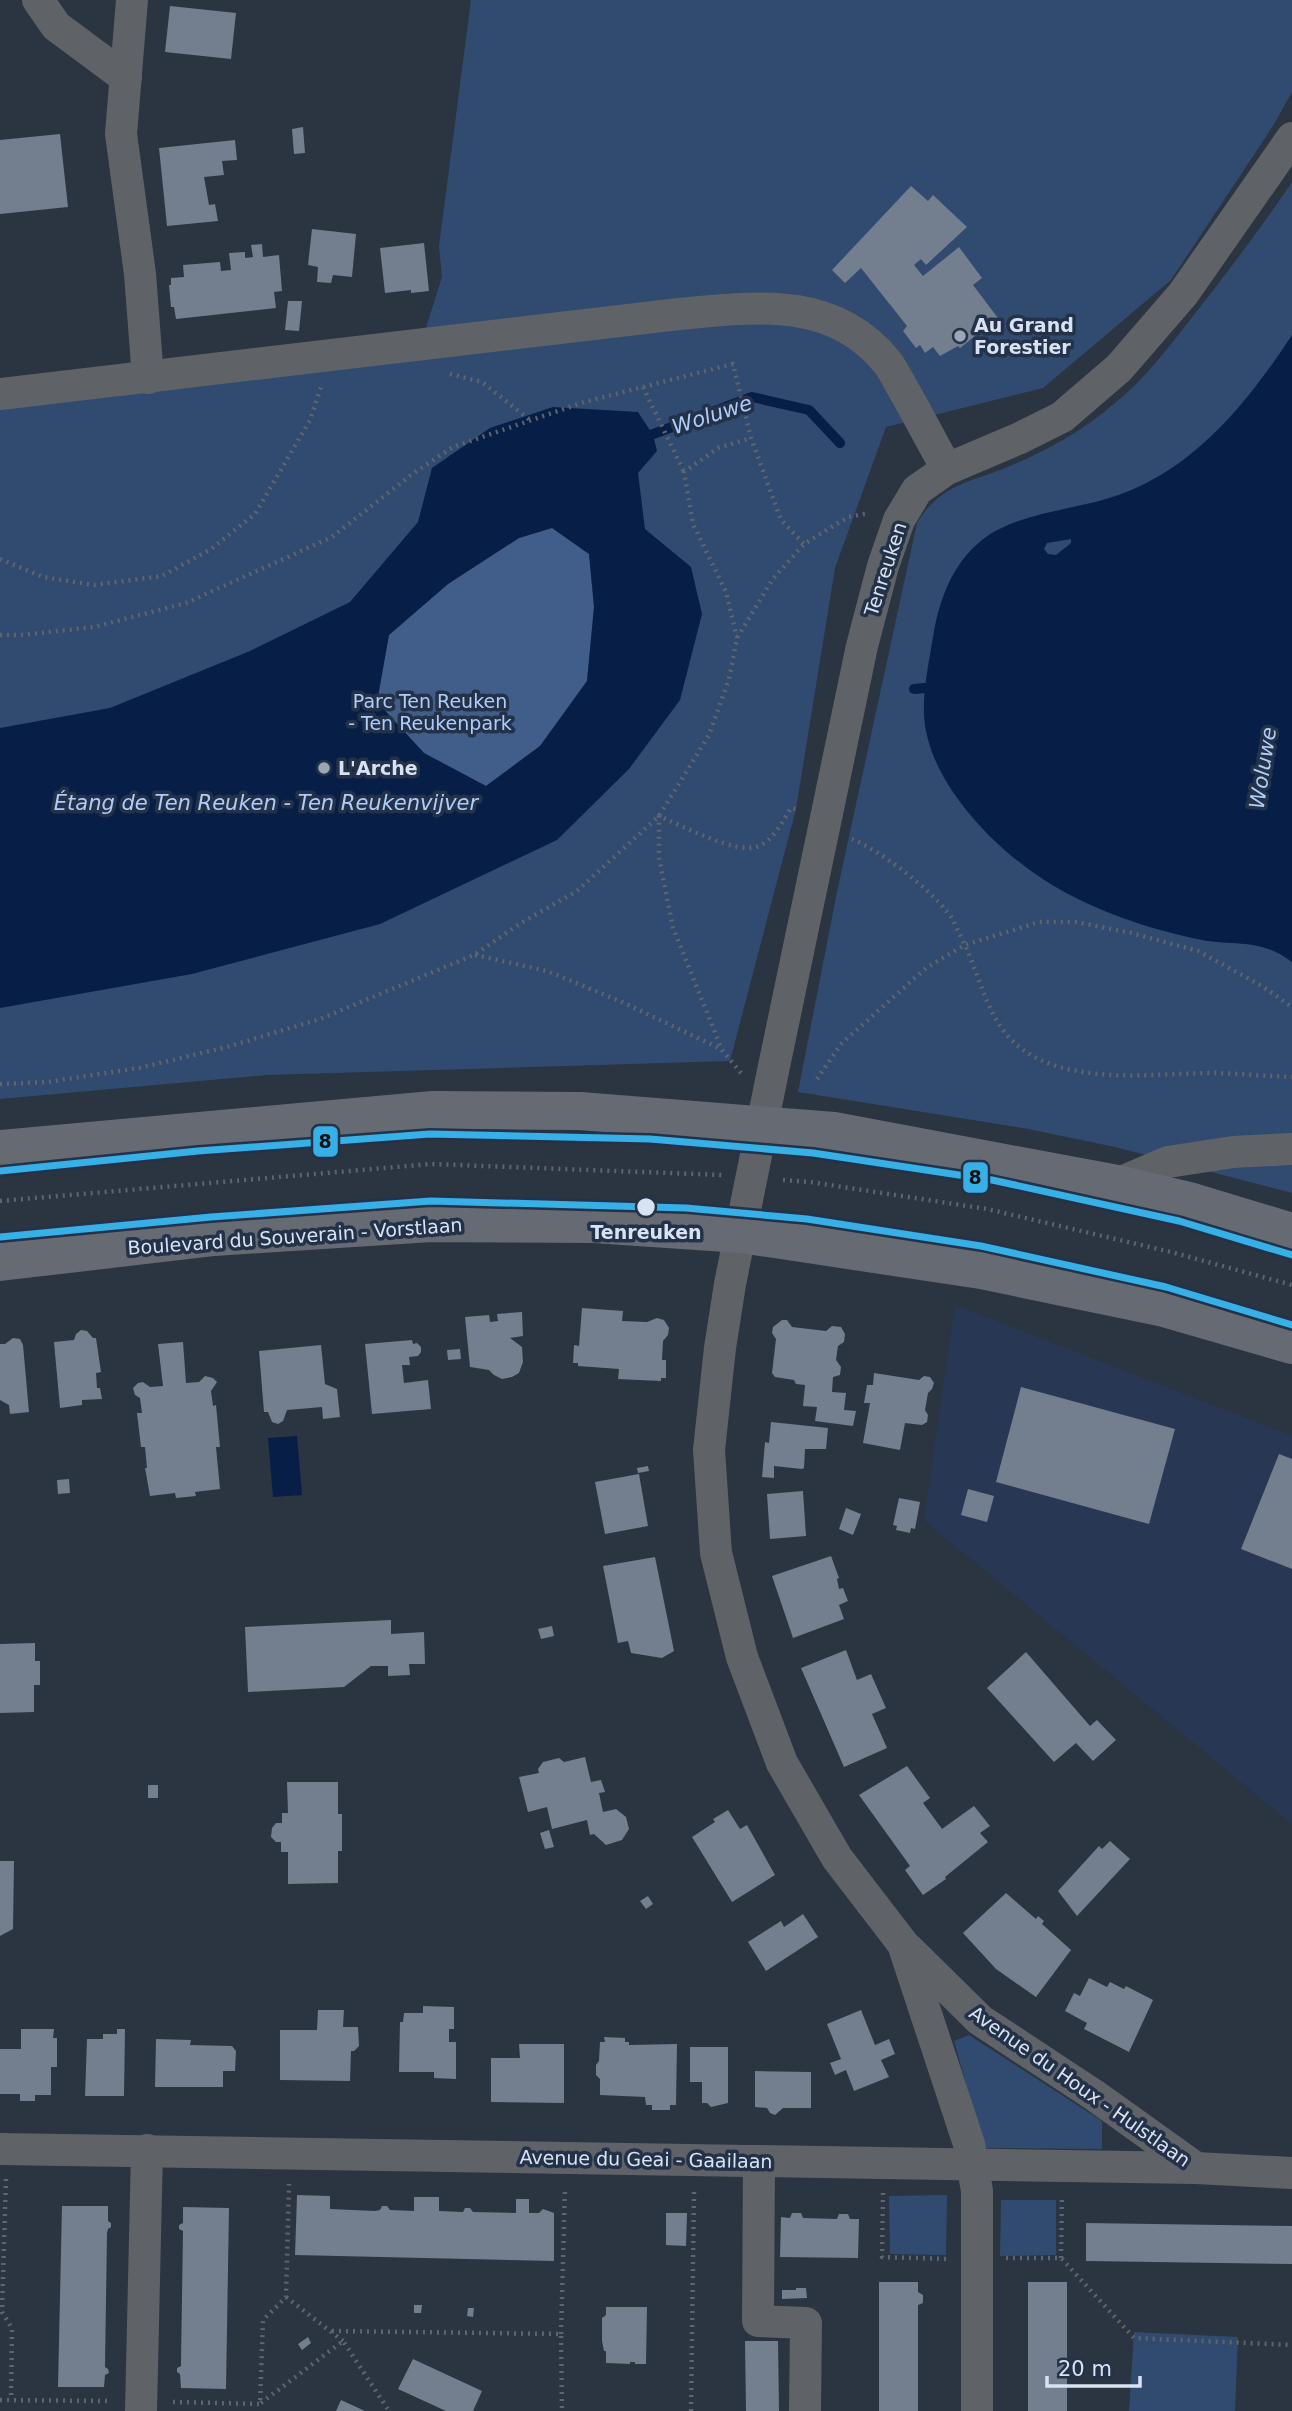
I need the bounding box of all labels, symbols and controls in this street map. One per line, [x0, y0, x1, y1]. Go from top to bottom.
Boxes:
place label: Au Grand Forestier [974, 314, 1074, 358]
marker: Au Grand Forestier [952, 328, 968, 344]
water label: Woluwe [669, 391, 755, 439]
street label: Tenreuken [859, 519, 910, 620]
park label: Parc Ten Reuken - Ten Reukenpark [348, 690, 512, 734]
water label: Woluwe [1245, 725, 1281, 811]
place label: L'Arche [338, 757, 418, 779]
marker: L'Arche [316, 760, 332, 776]
water label: Étang de Ten Reuken - Ten Reukenvijver [54, 790, 480, 815]
line badge: 8 [312, 1125, 339, 1158]
text: 8 [318, 1130, 332, 1152]
line badge: 8 [962, 1161, 989, 1194]
text: 8 [968, 1166, 982, 1188]
marker: Tenreuken [635, 1196, 657, 1218]
street label: Boulevard du Souverain - Vorstlaan [127, 1213, 463, 1259]
place label: Tenreuken [590, 1221, 702, 1243]
street label: Avenue du Houx - Hulstlaan [965, 2001, 1195, 2171]
street label: Avenue du Geai - Gaailaan [519, 2146, 773, 2172]
scale bar [1047, 2344, 1140, 2388]
text: 20 m [1058, 2357, 1112, 2381]

